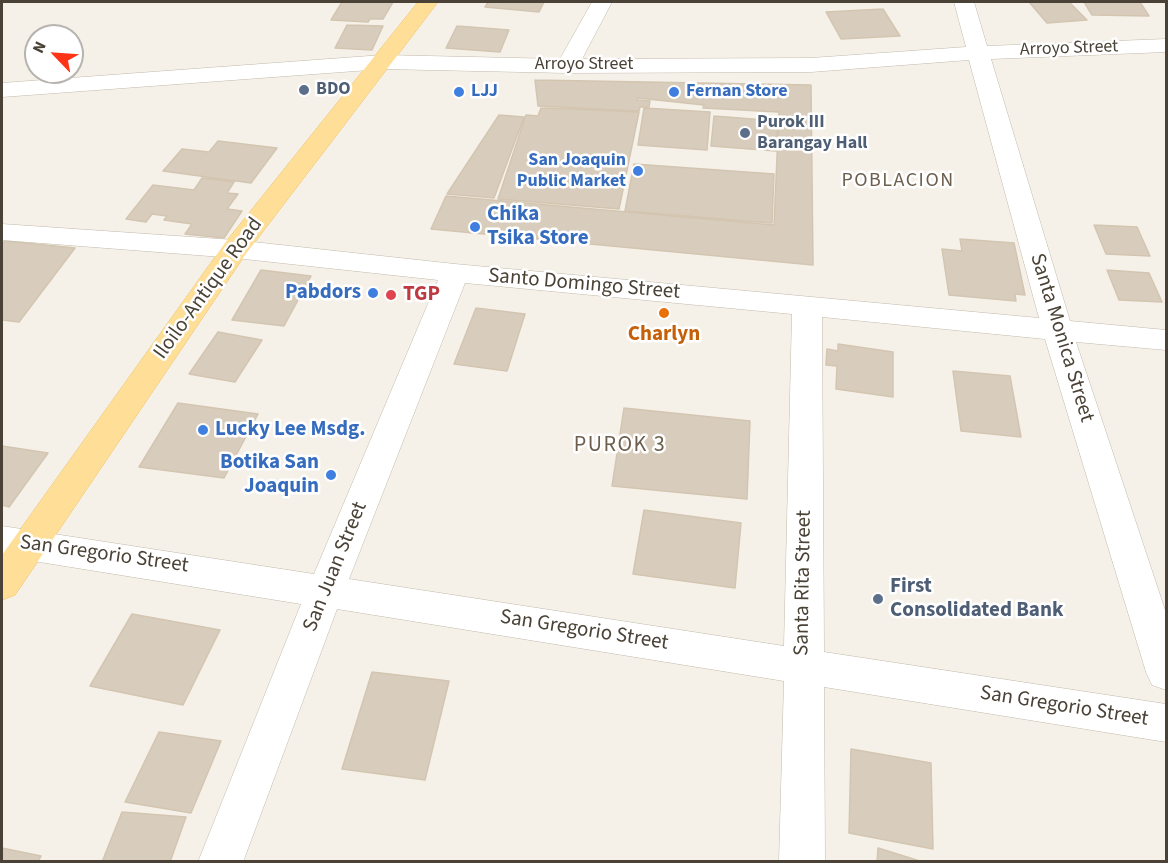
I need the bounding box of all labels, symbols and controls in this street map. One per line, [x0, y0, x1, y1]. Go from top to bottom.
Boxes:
north arrow [24, 24, 84, 84]
street label: Arroyo Street [1019, 36, 1119, 62]
text: N [27, 38, 52, 57]
street label: Arroyo Street [535, 54, 633, 76]
place label: BDO [316, 79, 351, 101]
place label: LJJ [471, 81, 498, 103]
place label: Fernan Store [686, 81, 788, 103]
marker: BDO [297, 83, 311, 97]
marker: LJJ [452, 85, 466, 99]
marker: Fernan Store [667, 85, 681, 99]
place label: Purok III Barangay Hall [757, 112, 867, 154]
marker: Purok III Barangay Hall [738, 126, 752, 140]
place label: San Joaquin Public Market [517, 150, 626, 192]
marker: San Joaquin Public Market [631, 164, 645, 178]
district label: POBLACION [841, 170, 955, 194]
place label: Chika Tsika Store [487, 202, 589, 252]
street label: Iloilo-Antique Road [149, 213, 269, 365]
marker: Chika Tsika Store [468, 220, 482, 234]
street label: Santa Monica Street [1023, 251, 1099, 425]
street label: Santo Domingo Street [487, 264, 681, 306]
place label: Pabdors [285, 280, 361, 306]
place label: TGP [403, 282, 440, 308]
marker: Pabdors [366, 286, 380, 300]
marker: TGP [384, 288, 398, 302]
marker: Charlyn [657, 306, 671, 320]
place label: Charlyn [628, 322, 700, 348]
place label: Lucky Lee Msdg. [215, 417, 365, 443]
marker: Lucky Lee Msdg. [196, 423, 210, 437]
district label: PUROK 3 [574, 433, 666, 459]
place label: Botika San Joaquin [220, 450, 319, 500]
marker: Botika San Joaquin [324, 468, 338, 482]
street label: San Juan Street [298, 498, 374, 636]
street label: Santa Rita Street [790, 510, 818, 656]
street label: San Gregorio Street [18, 531, 190, 579]
place label: First Consolidated Bank [890, 574, 1063, 624]
marker: First Consolidated Bank [871, 592, 885, 606]
street label: San Gregorio Street [498, 605, 670, 657]
street label: San Gregorio Street [978, 681, 1150, 733]

